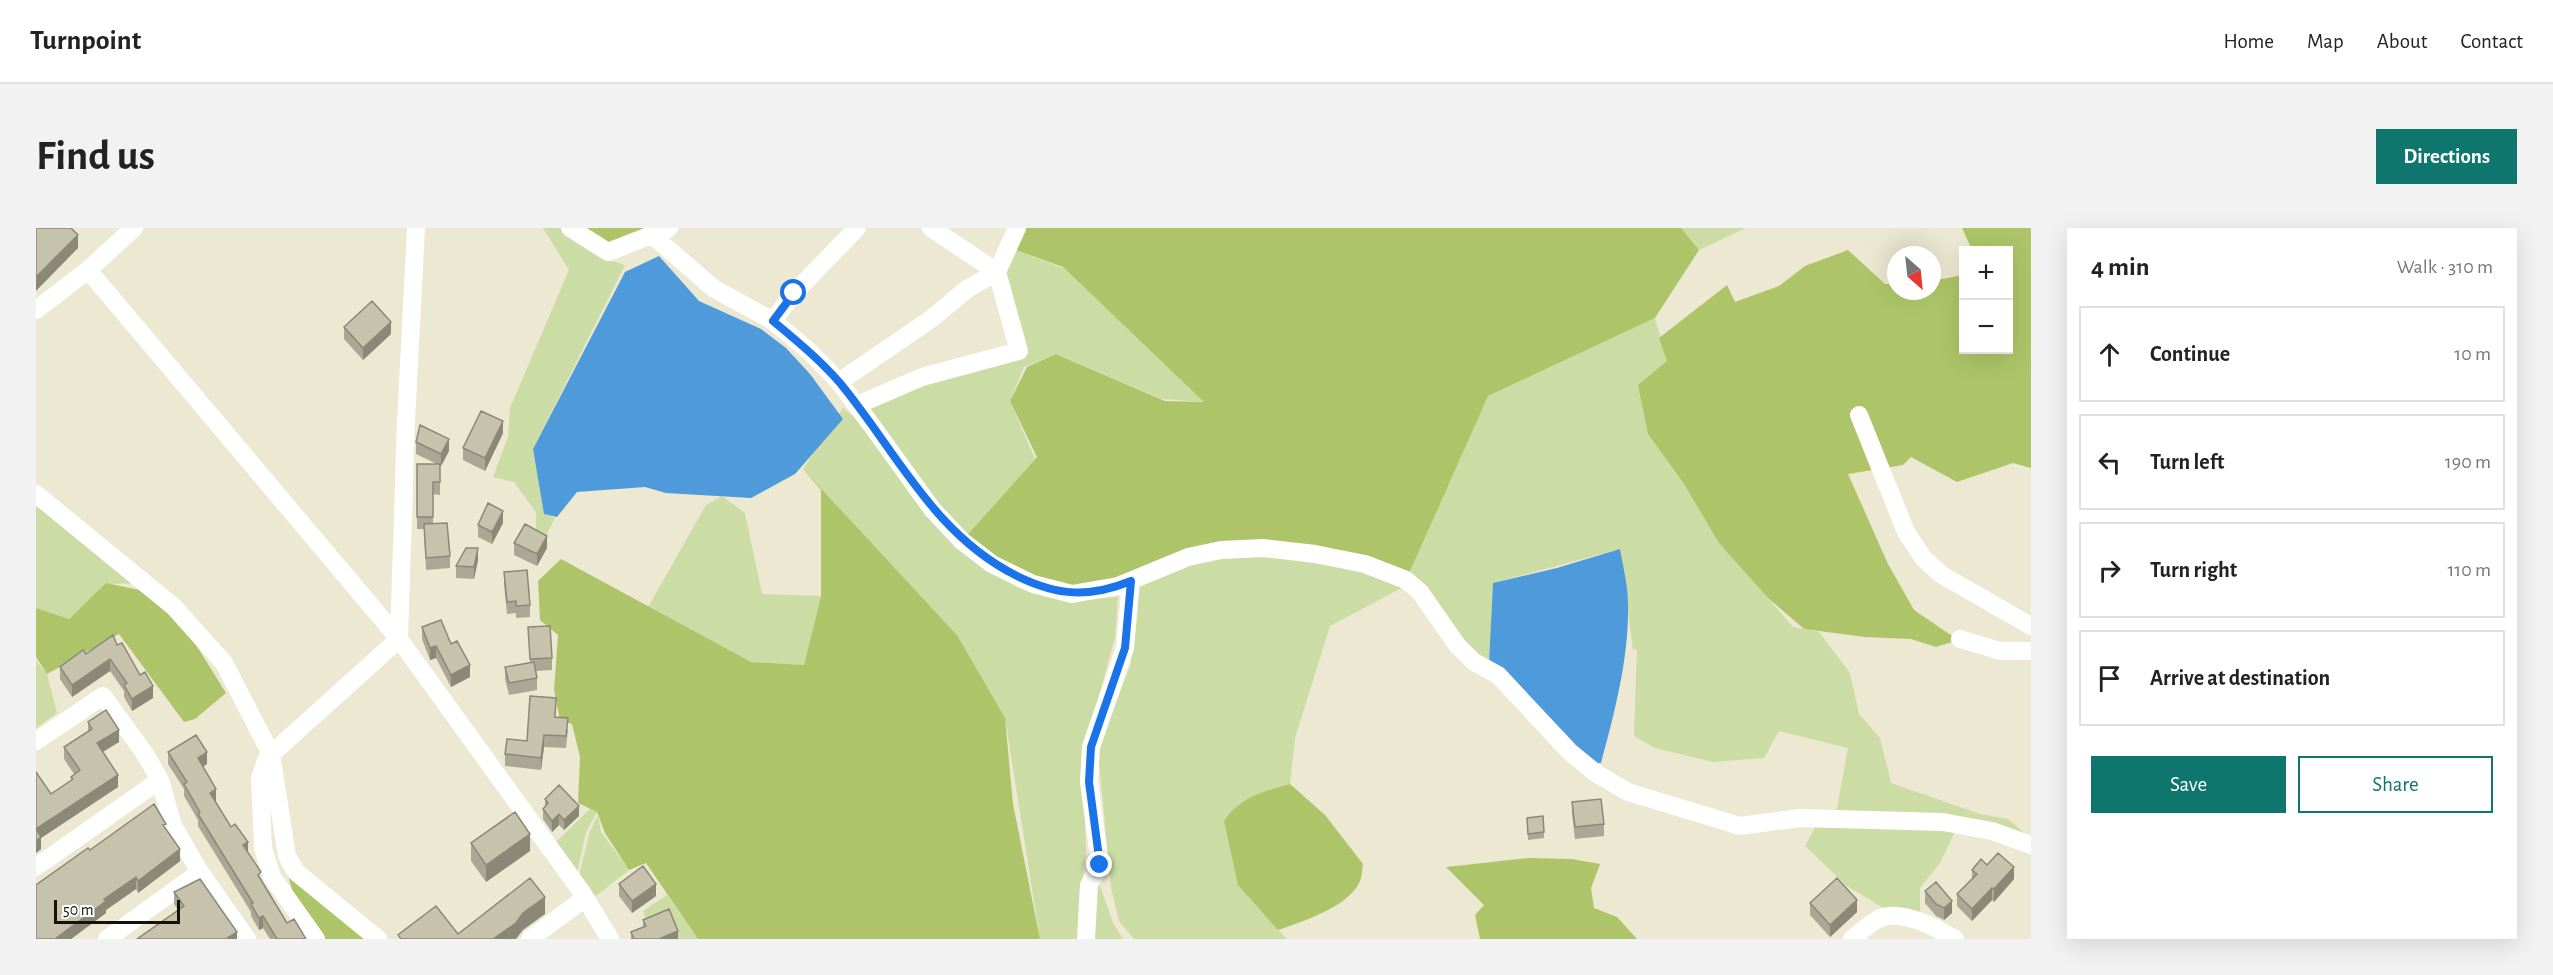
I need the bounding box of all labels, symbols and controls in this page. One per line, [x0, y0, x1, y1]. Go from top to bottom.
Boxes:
text: Turnpoint [30, 27, 141, 55]
text: Home [2223, 31, 2274, 52]
text: Map [2307, 31, 2344, 52]
text: About [2377, 31, 2427, 52]
text: Contact [2460, 31, 2523, 52]
button: Directions [2376, 129, 2517, 184]
text: Find us [36, 135, 155, 177]
north arrow [1887, 246, 1941, 300]
map controls [1959, 246, 2013, 354]
button: + [1959, 246, 2013, 300]
text: 4 min [2091, 254, 2150, 280]
text: Walk · 310 m [2397, 257, 2493, 277]
route start [780, 279, 806, 305]
button: − [1959, 300, 2013, 354]
icon: ahead [2093, 338, 2126, 371]
text: Continue [2150, 343, 2230, 365]
text: 10 m [2454, 344, 2491, 364]
icon: left [2093, 446, 2126, 479]
text: Turn left [2150, 451, 2224, 473]
text: 190 m [2445, 452, 2491, 472]
icon: right [2093, 554, 2126, 587]
text: Turn right [2150, 559, 2237, 581]
text: 110 m [2447, 560, 2491, 580]
icon: arrive [2093, 662, 2126, 695]
text: Arrive at destination [2150, 667, 2330, 689]
button: Save [2091, 756, 2286, 813]
button: Share [2298, 756, 2493, 813]
route end [1086, 851, 1112, 877]
scale bar [54, 897, 180, 924]
text: 50 m [63, 902, 94, 918]

